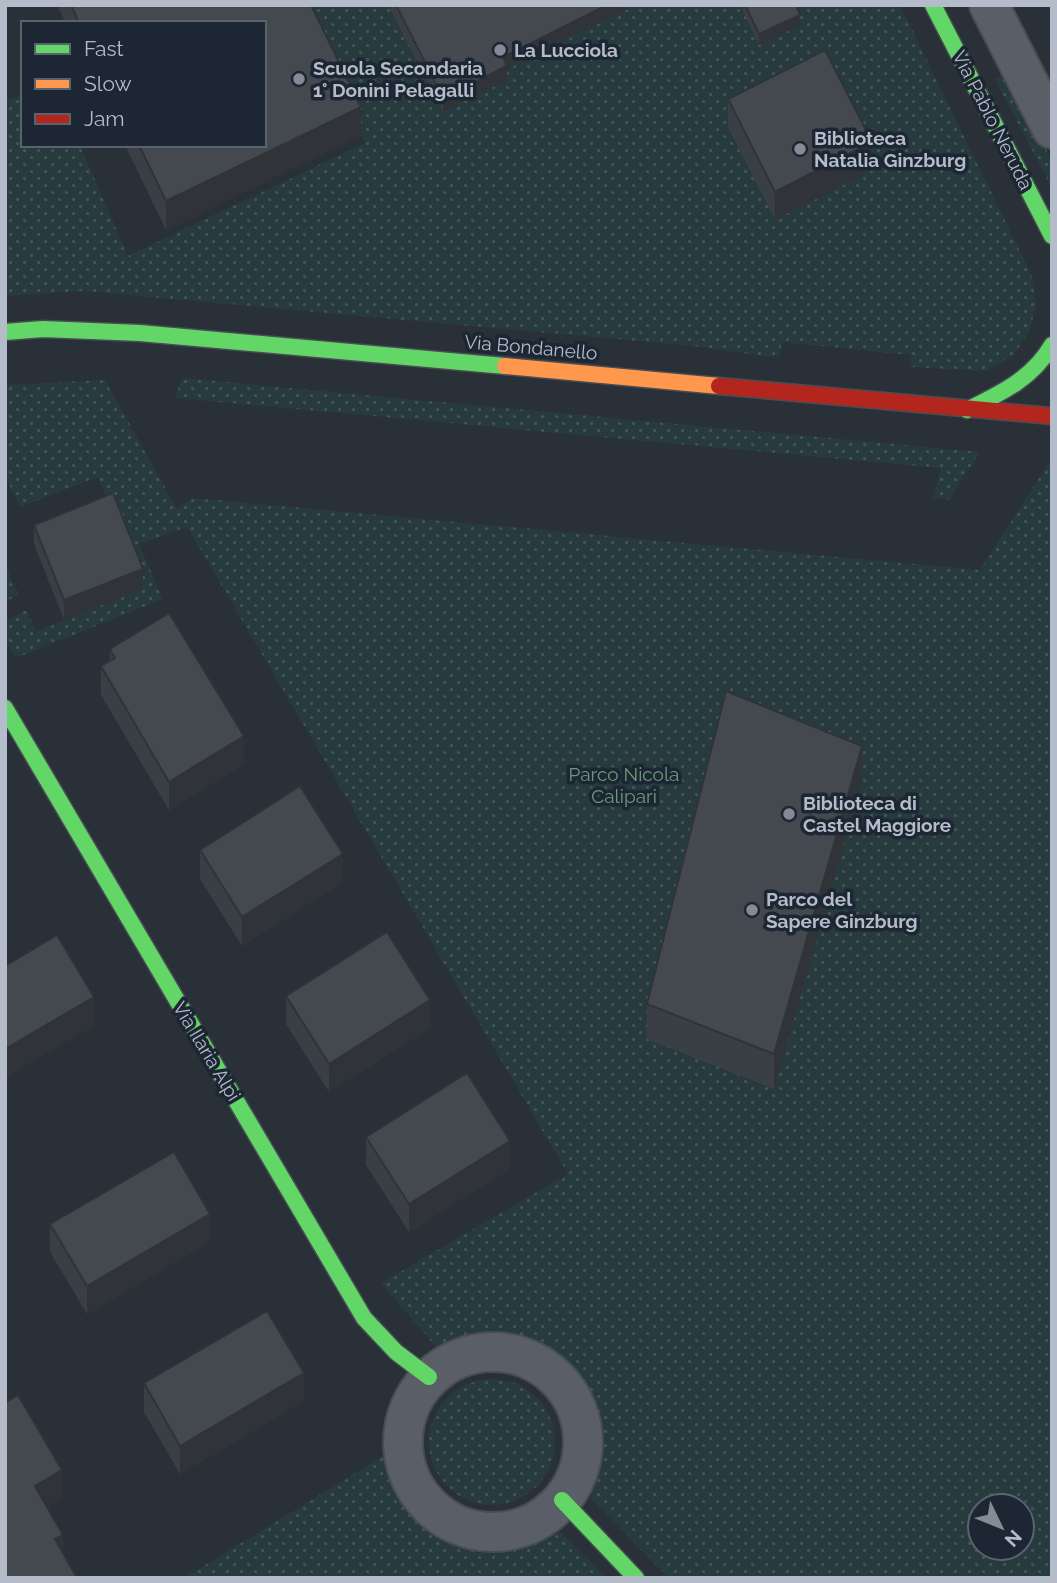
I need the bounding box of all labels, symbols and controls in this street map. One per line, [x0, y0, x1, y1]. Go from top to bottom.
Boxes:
legend [21, 21, 266, 147]
text: Fast [84, 36, 124, 61]
place label: La Lucciola [514, 39, 618, 61]
marker: La Lucciola [492, 42, 508, 58]
street label: Via Pablo Neruda [948, 47, 1038, 193]
place label: Scuola Secondaria 1° Donini Pelagalli [313, 57, 483, 101]
text: Slow [84, 71, 132, 96]
marker: Scuola Secondaria 1° Donini Pelagalli [291, 71, 307, 87]
text: Jam [84, 106, 125, 131]
place label: Biblioteca Natalia Ginzburg [814, 127, 966, 171]
marker: Biblioteca Natalia Ginzburg [792, 141, 808, 157]
street label: Via Bondanello [464, 330, 598, 364]
park label: Parco Nicola Calipari [569, 763, 679, 807]
place label: Biblioteca di Castel Maggiore [803, 792, 951, 836]
marker: Biblioteca di Castel Maggiore [781, 806, 797, 822]
place label: Parco del Sapere Ginzburg [766, 888, 918, 932]
marker: Parco del Sapere Ginzburg [744, 902, 760, 918]
street label: Via Ilaria Alpi [169, 997, 245, 1105]
north arrow [966, 1492, 1036, 1562]
text: N [1000, 1526, 1026, 1551]

